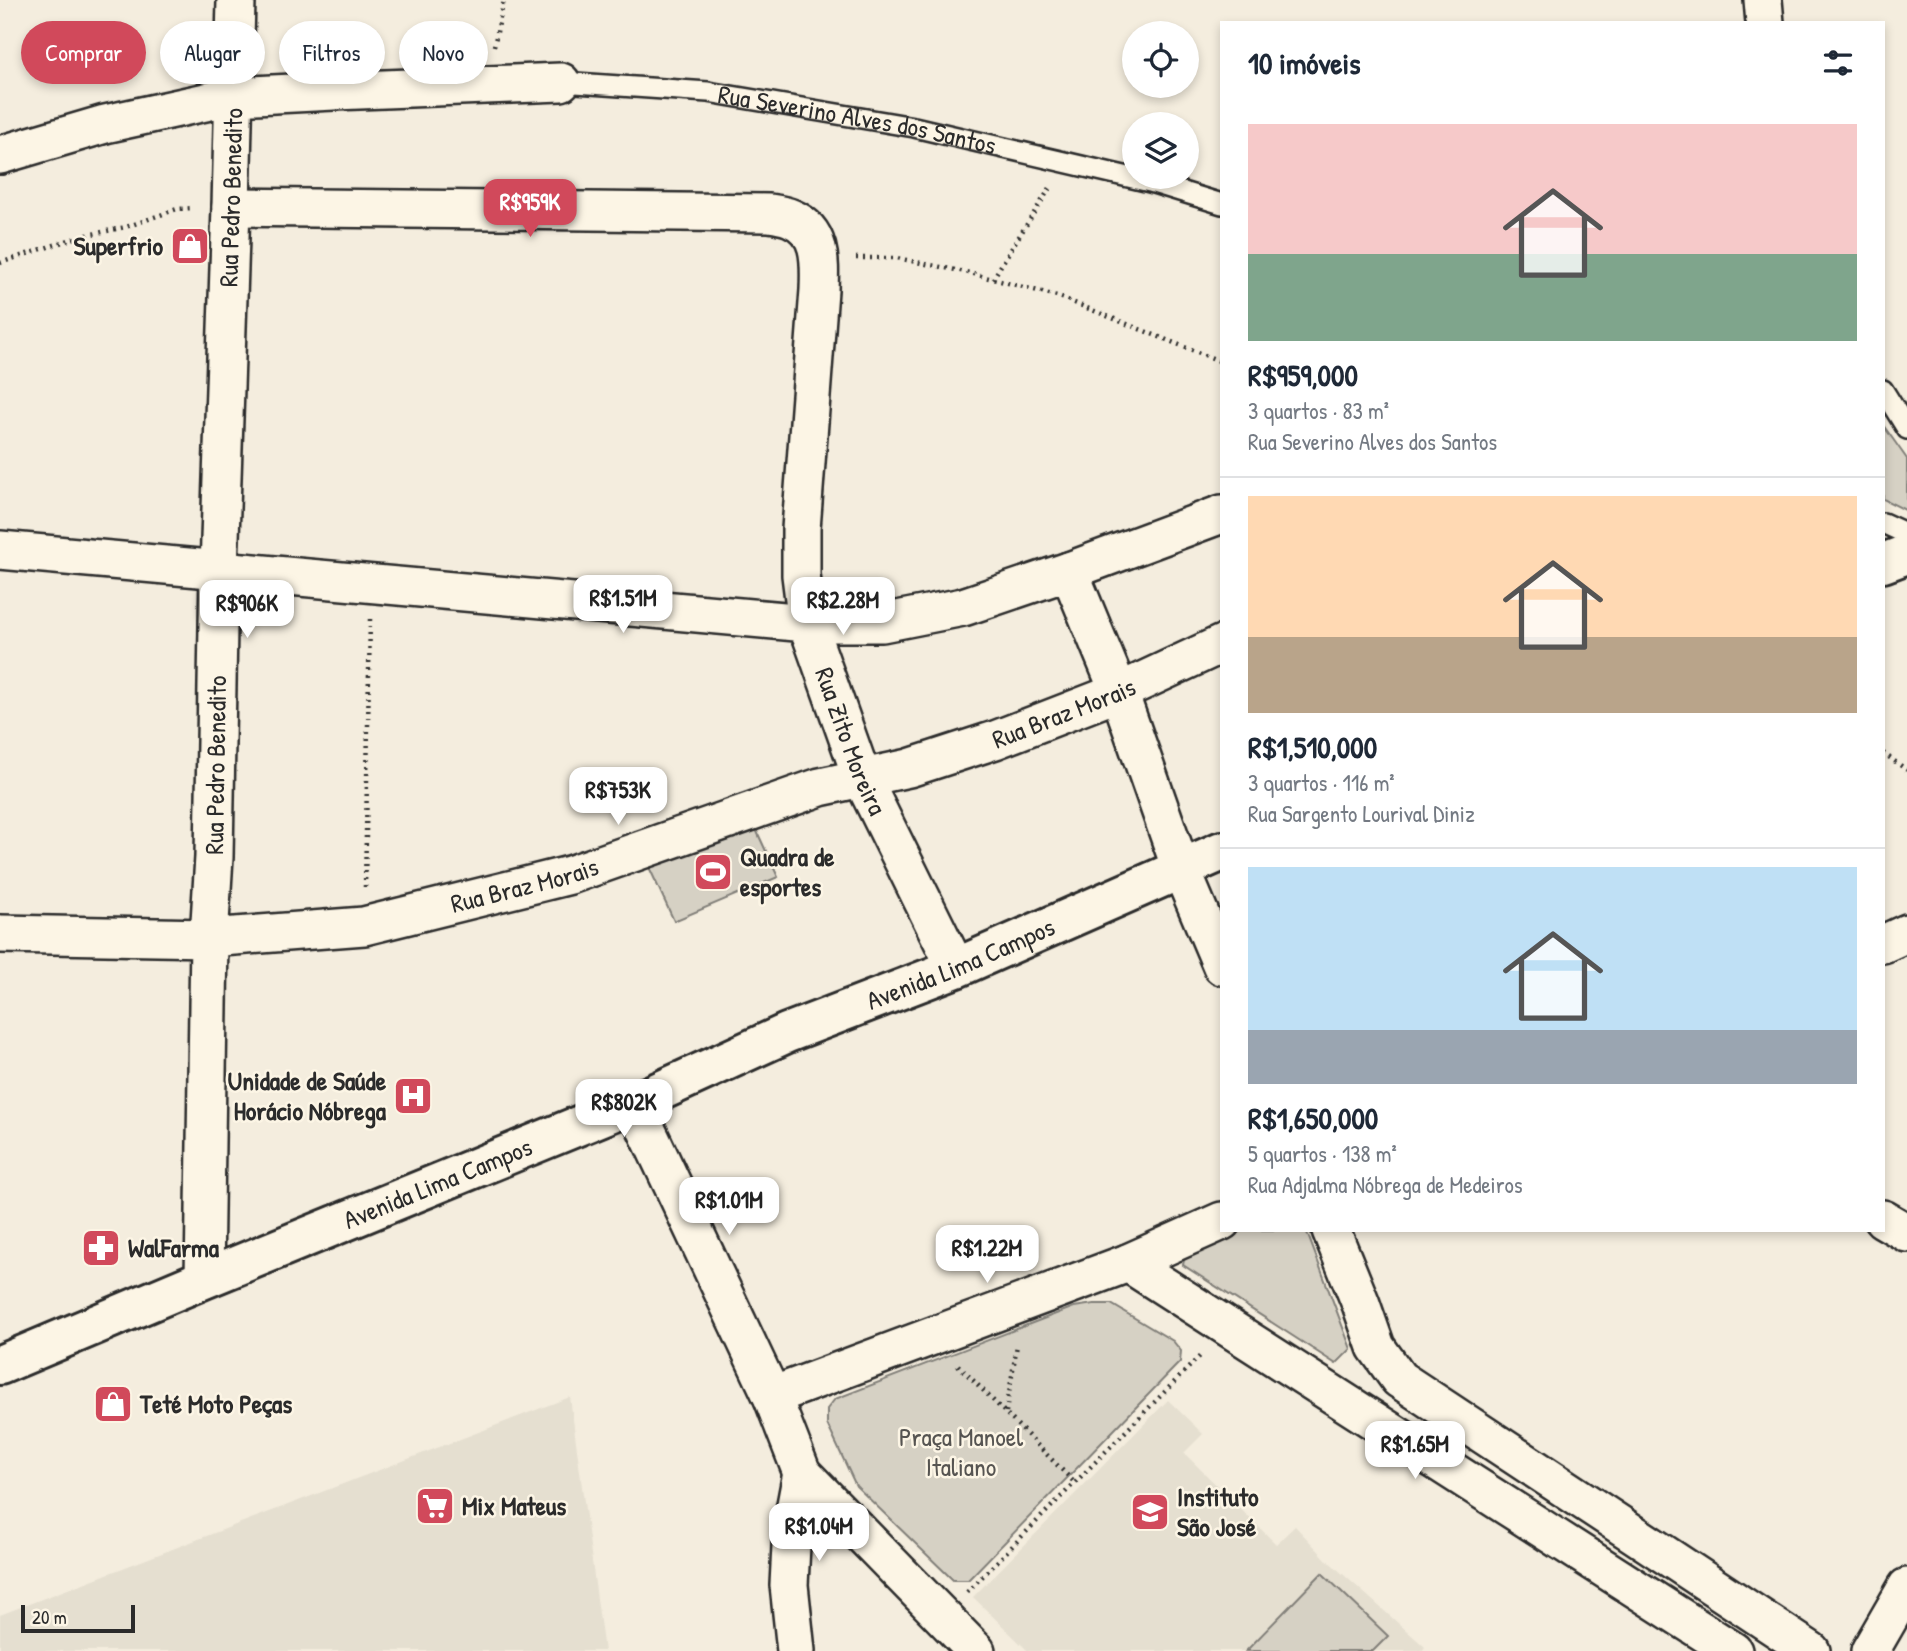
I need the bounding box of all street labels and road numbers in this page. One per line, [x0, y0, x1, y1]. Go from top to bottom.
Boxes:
street label: Rua Severino Alves dos Santos [716, 76, 1000, 163]
street label: Rua Pedro Benedito [210, 108, 250, 287]
street label: Rua Zito Moreira [807, 663, 895, 821]
street label: Rua Braz Morais [987, 669, 1141, 756]
street label: Rua Pedro Benedito [196, 675, 234, 855]
street label: Rua Braz Morais [447, 848, 603, 921]
street label: Avenida Lima Campos [861, 909, 1060, 1018]
street label: Avenida Lima Campos [338, 1129, 537, 1237]

